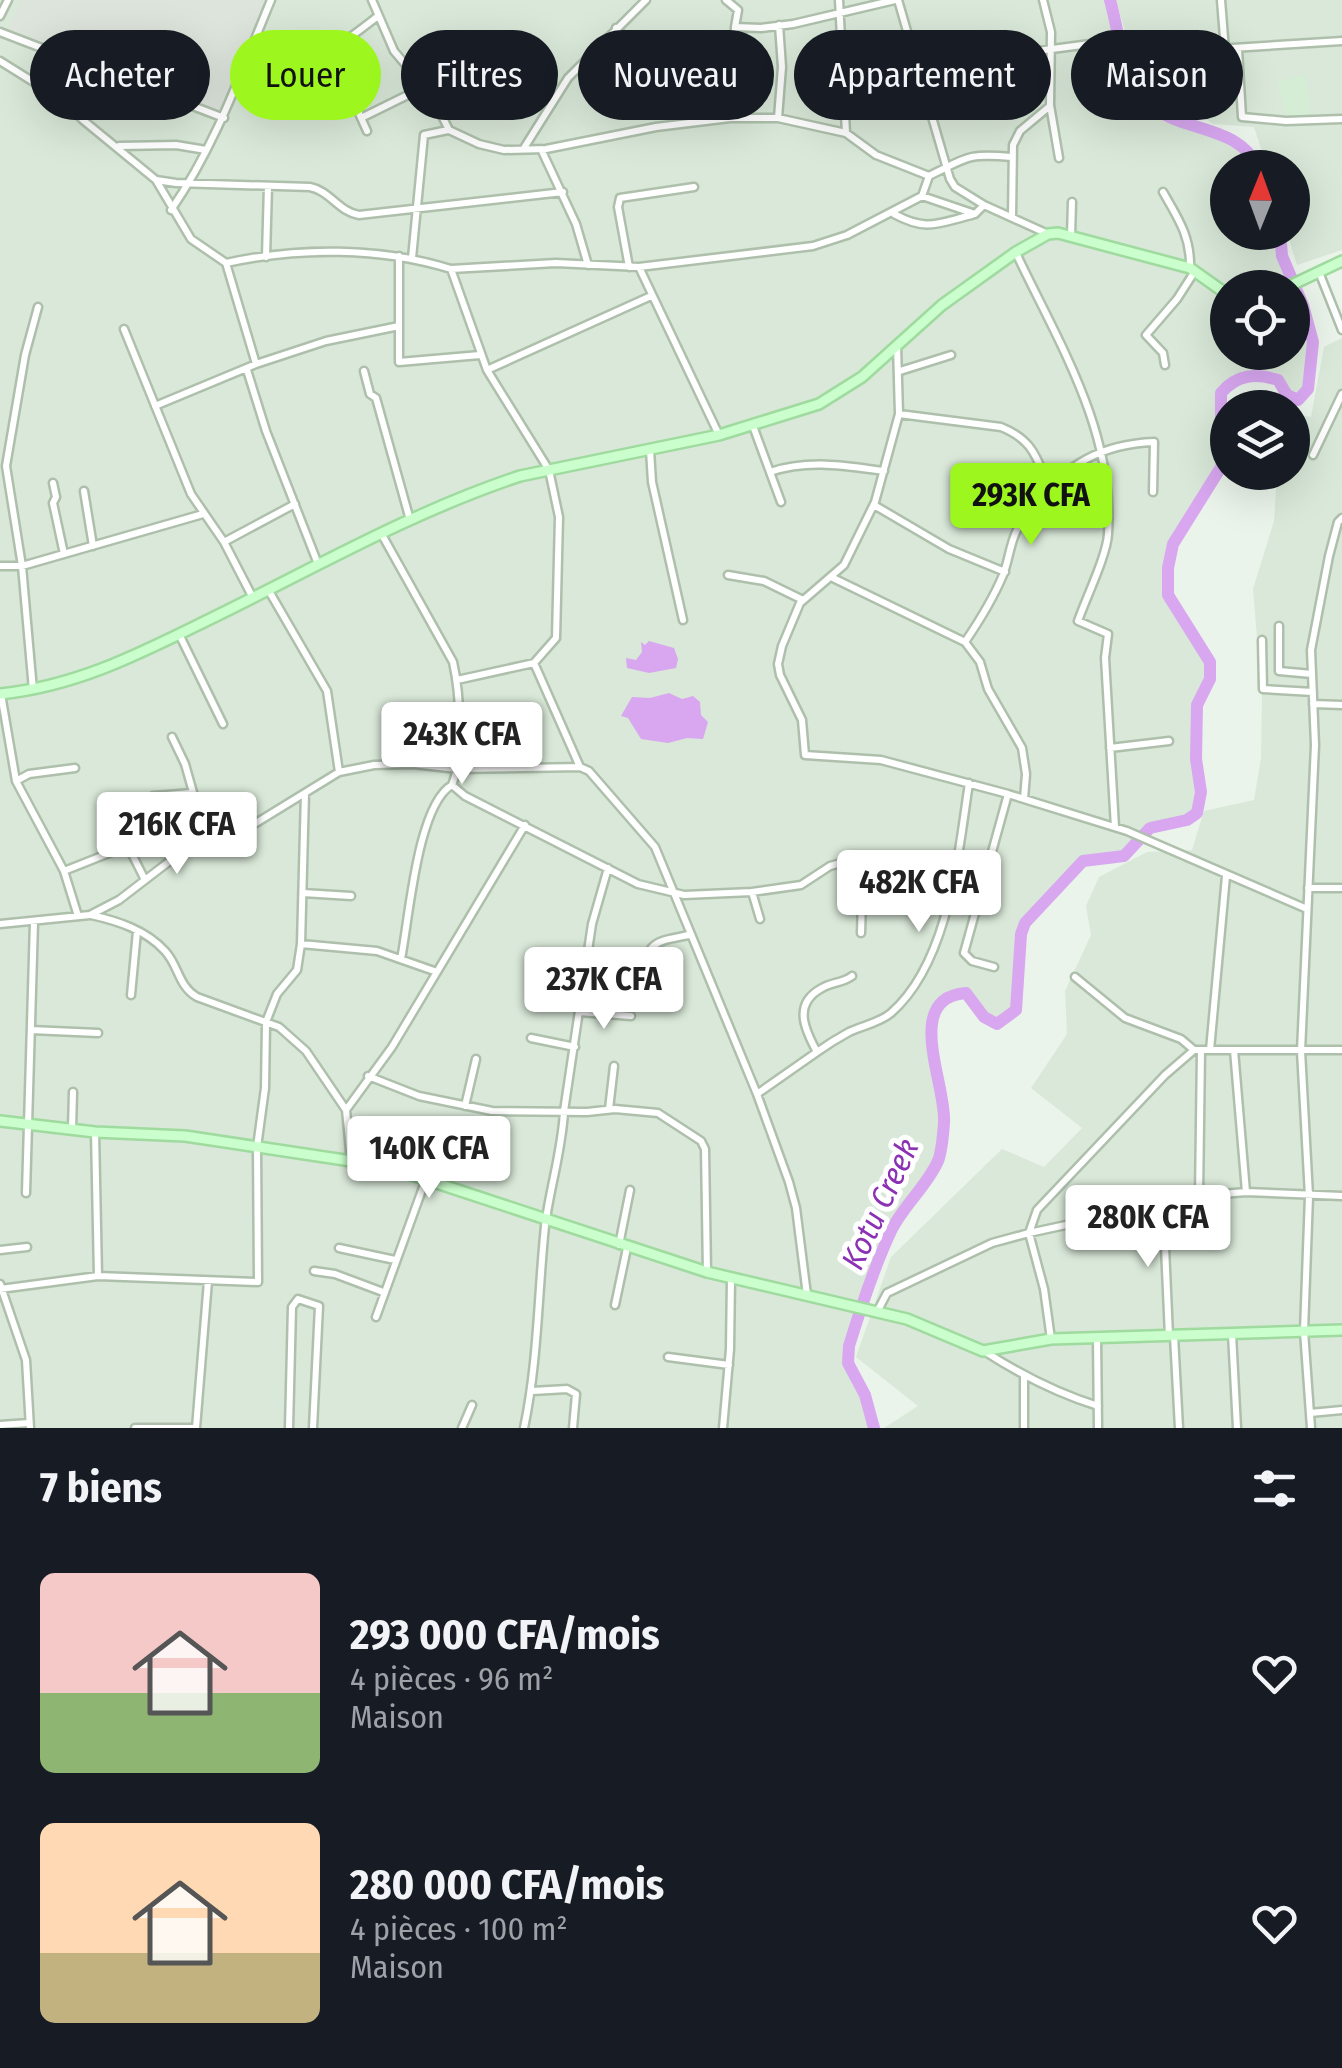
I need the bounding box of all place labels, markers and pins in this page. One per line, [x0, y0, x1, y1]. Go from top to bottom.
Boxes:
pin: 293K CFA [928, 463, 1134, 548]
pin: 243K CFA [359, 702, 565, 787]
pin: 216K CFA [74, 792, 280, 877]
pin: 482K CFA [816, 850, 1022, 935]
pin: 237K CFA [501, 947, 707, 1032]
pin: 140K CFA [326, 1116, 532, 1201]
pin: 280K CFA [1045, 1185, 1251, 1270]

